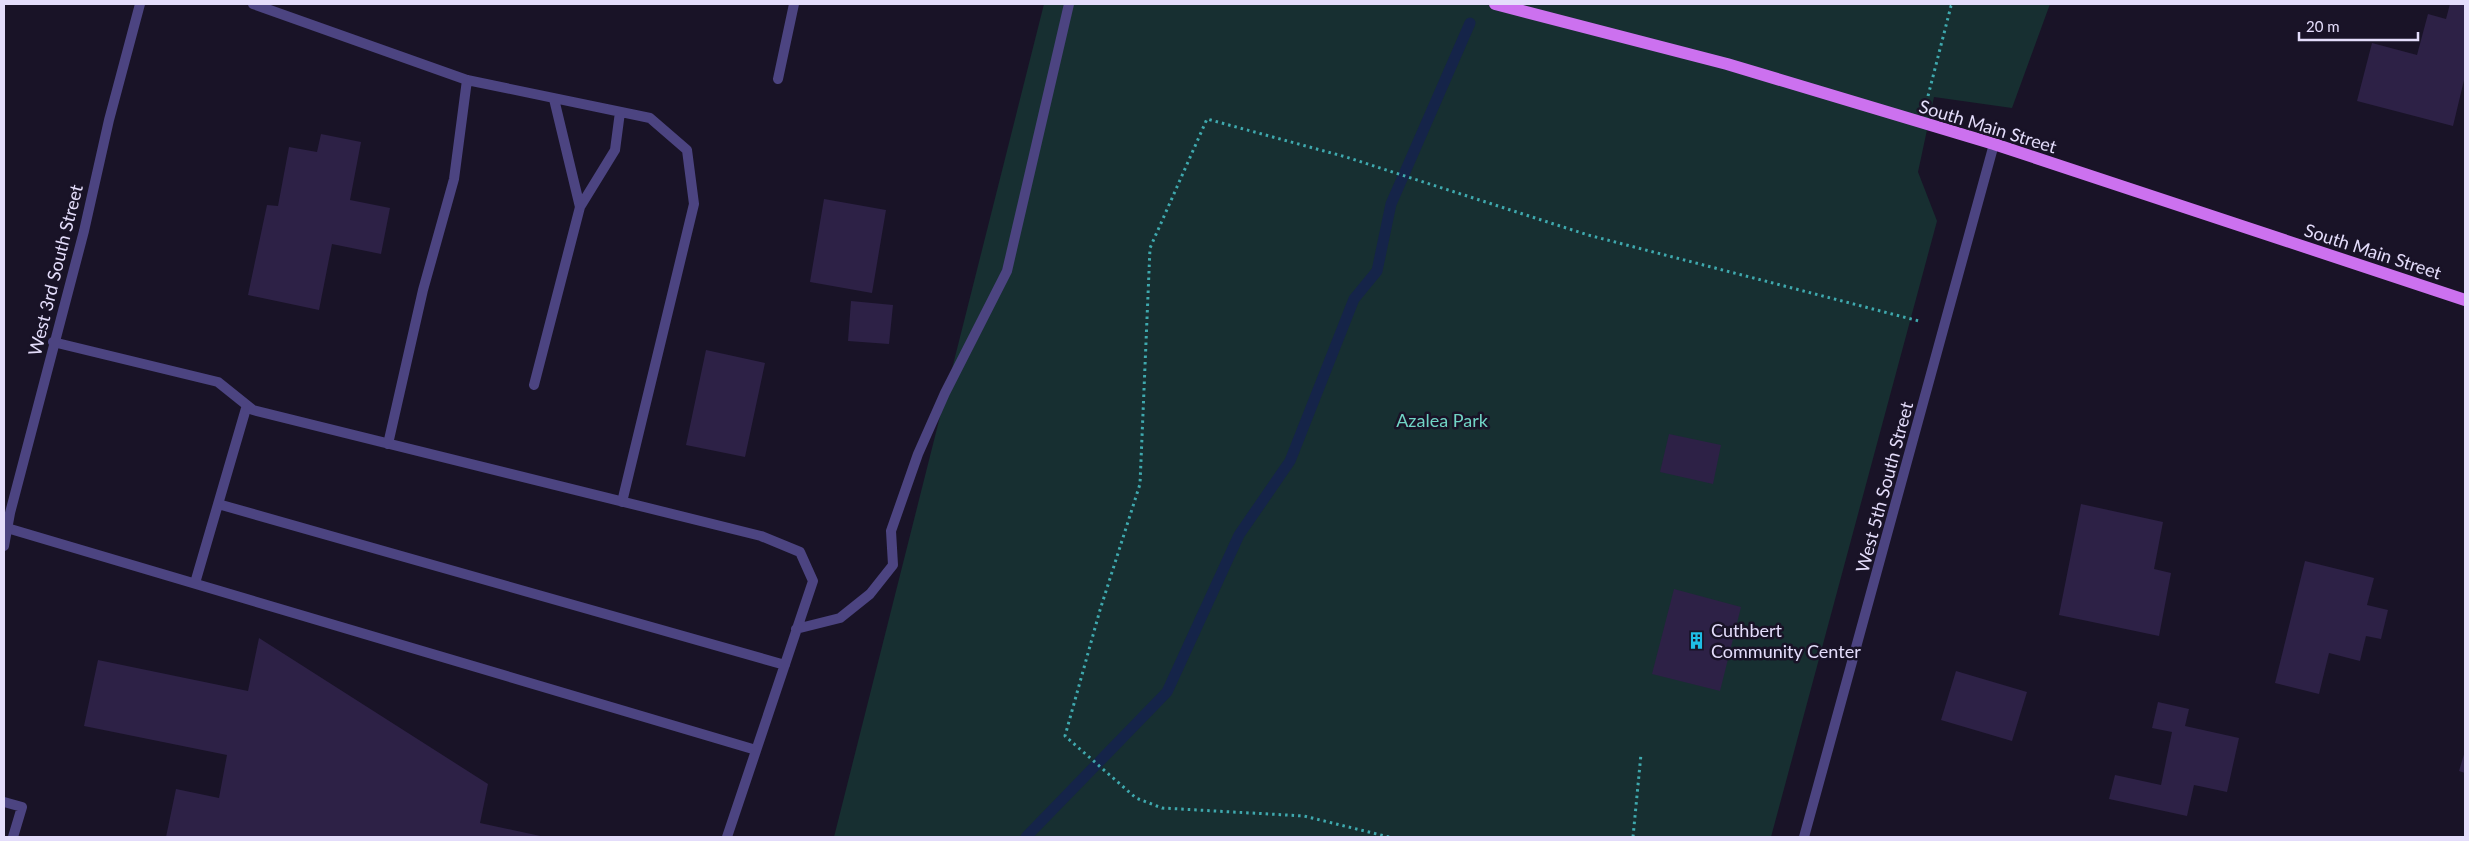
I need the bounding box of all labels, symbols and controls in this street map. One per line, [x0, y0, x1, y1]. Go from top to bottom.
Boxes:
scale bar [2299, 10, 2418, 42]
text: 20 m [2306, 17, 2340, 35]
street label: South Main Street [1916, 95, 2060, 158]
street label: West 3rd South Street [23, 182, 87, 358]
street label: South Main Street [2302, 218, 2445, 284]
street label: West 5th South Street [1851, 399, 1918, 575]
park label: Azalea Park [1396, 409, 1489, 431]
place label: Cuthbert Community Center [1711, 619, 1861, 662]
building icon: Cuthbert Community Center [1687, 630, 1707, 650]

